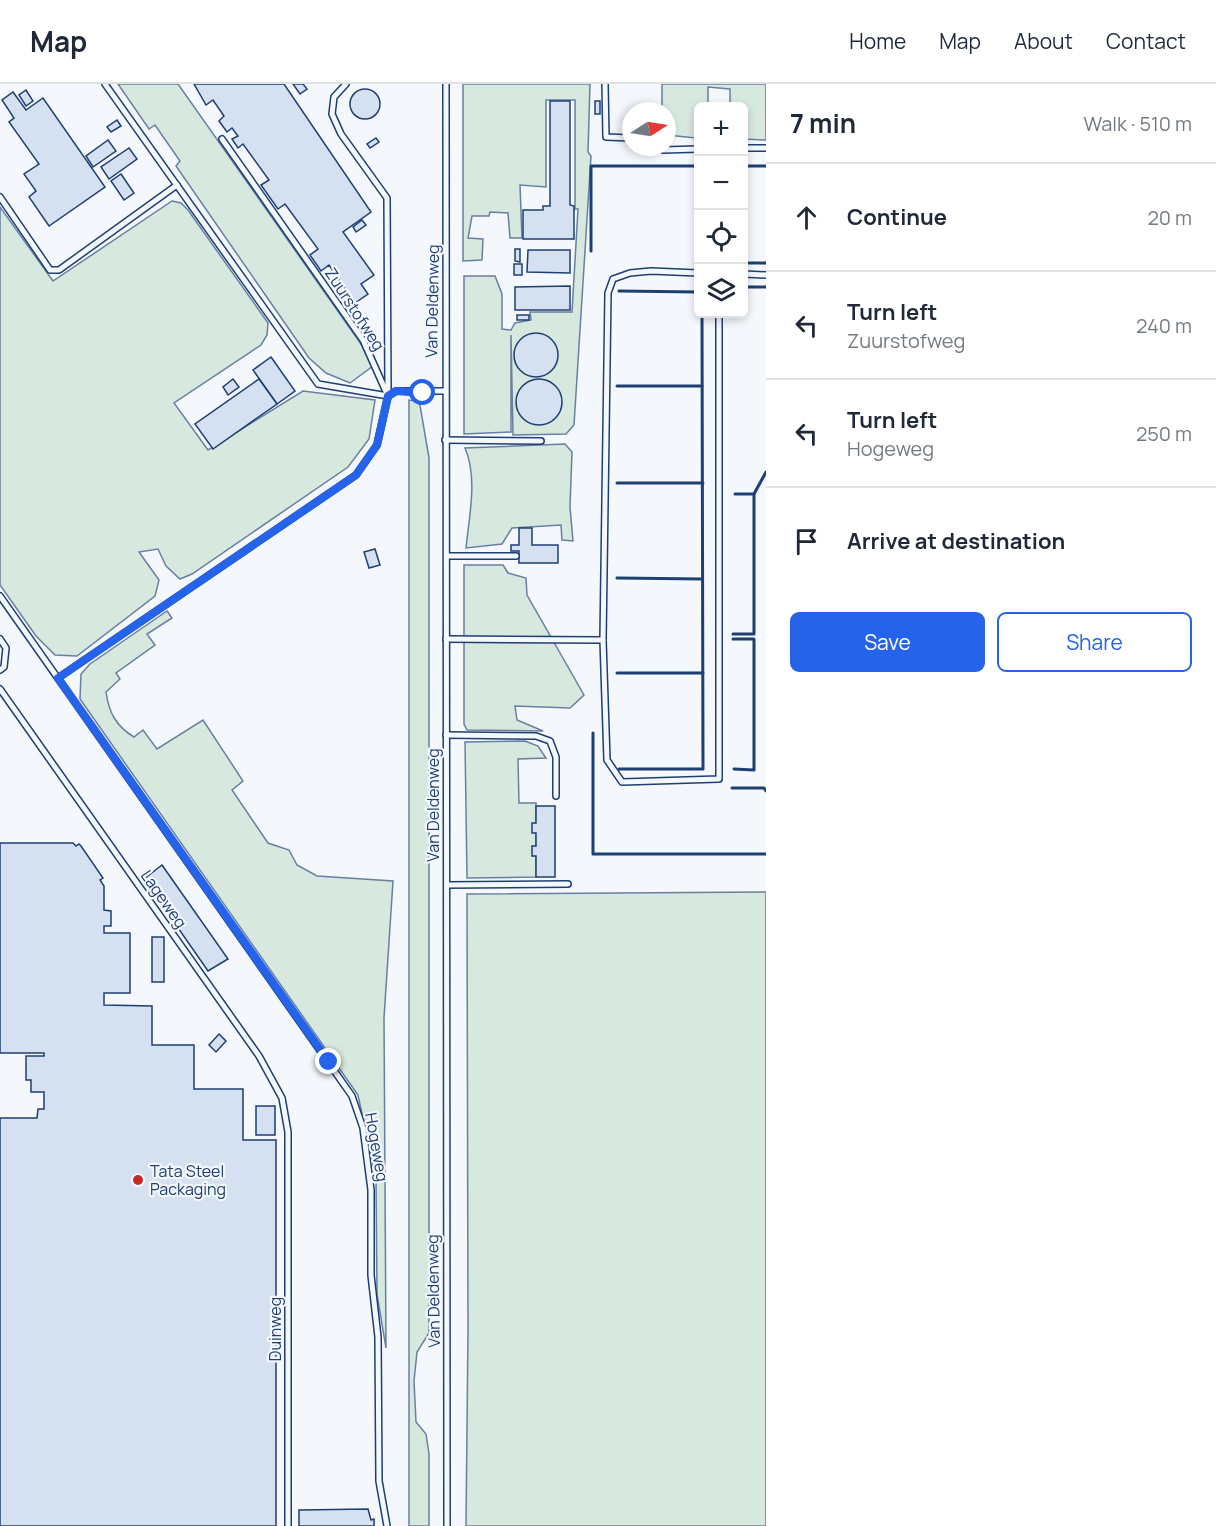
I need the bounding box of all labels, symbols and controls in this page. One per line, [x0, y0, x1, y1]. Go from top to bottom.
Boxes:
text: Map [30, 22, 87, 60]
text: Home [849, 27, 906, 55]
text: Map [939, 27, 981, 55]
text: About [1014, 27, 1073, 55]
text: Contact [1106, 27, 1186, 55]
north arrow [622, 102, 676, 156]
map controls [694, 102, 748, 318]
button: + [694, 102, 748, 156]
text: 7 min [790, 105, 856, 141]
text: Walk · 510 m [1083, 110, 1192, 137]
button: − [694, 156, 748, 210]
icon: ahead [790, 201, 823, 234]
text: Continue [847, 202, 947, 232]
text: 20 m [1147, 204, 1192, 231]
button: locate [694, 210, 748, 264]
street label: Van Deldenweg [420, 244, 444, 358]
street label: Zuurstofweg [320, 263, 390, 355]
button: layers [694, 264, 748, 318]
text: Turn left [847, 297, 937, 327]
icon: left [790, 309, 823, 342]
text: 240 m [1136, 312, 1192, 339]
text: Zuurstofweg [847, 327, 965, 354]
route start [409, 379, 435, 405]
text: Turn left [847, 405, 937, 435]
icon: left [790, 417, 823, 450]
text: 250 m [1136, 420, 1192, 447]
text: Hogeweg [847, 435, 934, 462]
icon: arrive [790, 525, 823, 558]
text: Arrive at destination [847, 526, 1065, 556]
button: Save [790, 612, 985, 672]
button: Share [997, 612, 1192, 672]
street label: Van Deldenweg [422, 748, 444, 862]
street label: Lageweg [136, 866, 192, 932]
route end [315, 1048, 341, 1074]
street label: Hogeweg [360, 1111, 394, 1183]
place label: Tata Steel Packaging [150, 1160, 226, 1200]
marker: Tata Steel Packaging [131, 1173, 145, 1187]
street label: Van Deldenweg [421, 1234, 445, 1348]
street label: Duinweg [264, 1297, 286, 1361]

